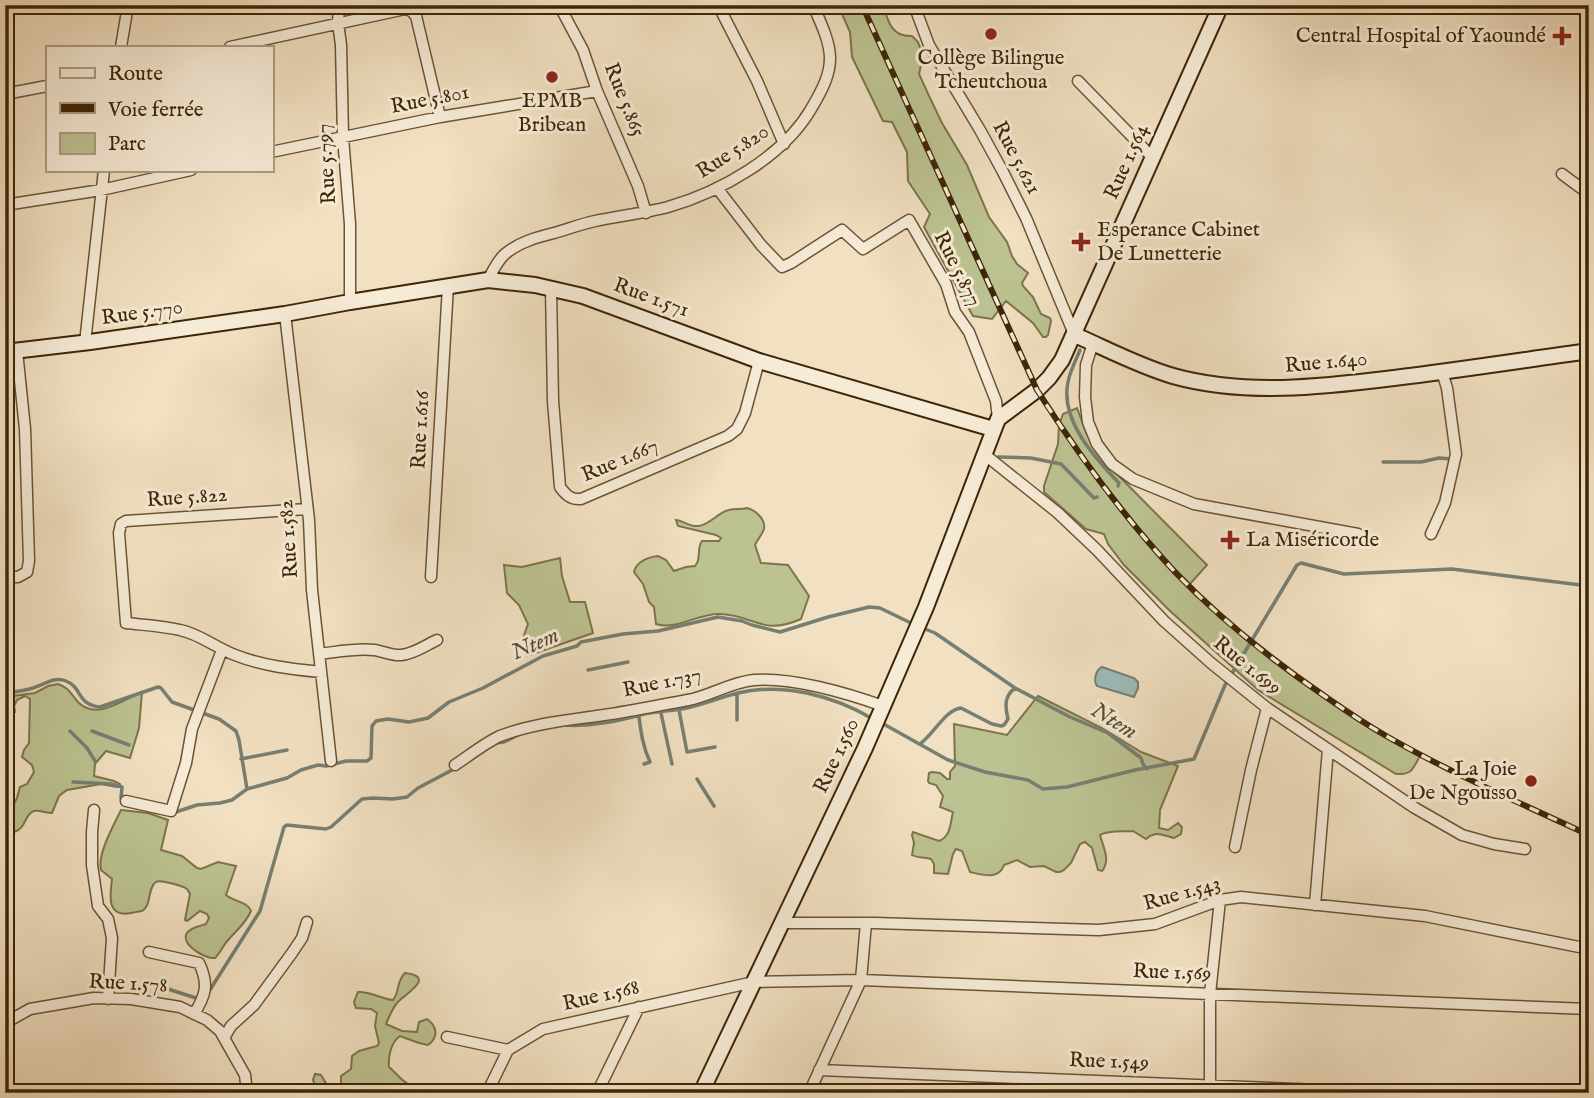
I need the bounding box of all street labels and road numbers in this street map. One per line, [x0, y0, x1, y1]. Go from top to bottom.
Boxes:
street label: Rue 5.865 [597, 59, 651, 141]
street label: Rue 5.801 [388, 79, 472, 121]
street label: Rue 5.621 [985, 117, 1047, 199]
street label: Rue 5.820 [691, 118, 775, 186]
street label: Rue 1.564 [1098, 119, 1156, 204]
street label: Rue 5.797 [311, 123, 343, 205]
street label: Rue 5.877 [927, 227, 987, 311]
street label: Rue 1.571 [609, 272, 693, 324]
street label: Rue 5.770 [100, 294, 184, 332]
street label: Rue 1.640 [1284, 346, 1368, 380]
street label: Rue 1.616 [405, 389, 437, 470]
street label: Rue 1.667 [578, 433, 662, 489]
street label: Rue 5.822 [146, 482, 229, 514]
street label: Rue 1.582 [273, 499, 305, 579]
street label: Rue 1.699 [1207, 630, 1287, 702]
street label: Rue 1.737 [620, 662, 704, 704]
street label: Rue 1.560 [808, 714, 866, 798]
street label: Rue 1.543 [1140, 870, 1224, 918]
street label: Rue 1.569 [1132, 958, 1212, 988]
street label: Rue 1.578 [88, 968, 168, 1000]
street label: Rue 1.568 [560, 974, 642, 1018]
street label: Rue 1.549 [1068, 1047, 1150, 1077]

